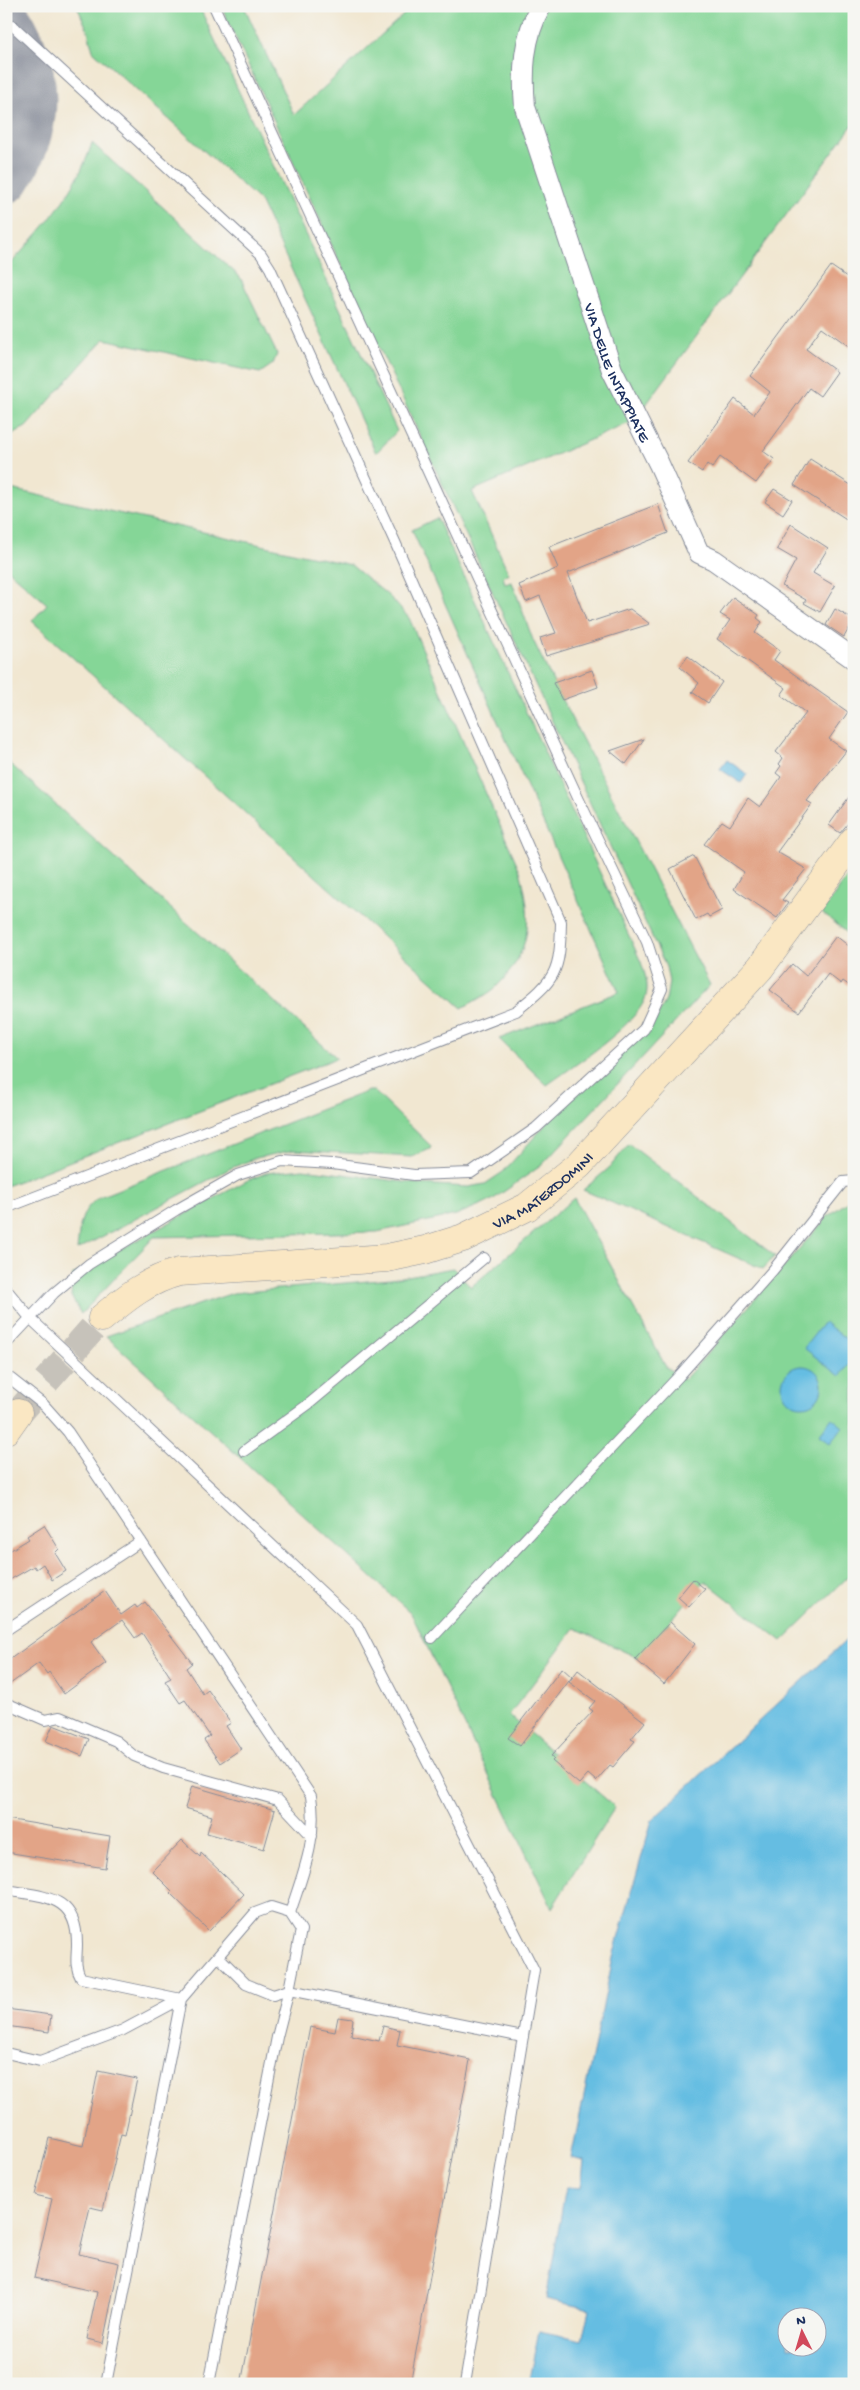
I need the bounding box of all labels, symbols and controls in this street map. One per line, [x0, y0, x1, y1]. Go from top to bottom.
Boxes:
street label: VIA DELLE INTAPPIATE [577, 300, 653, 447]
street label: VIA MATERDOMINI [489, 1149, 599, 1236]
north arrow [778, 2308, 828, 2358]
text: N [796, 2313, 806, 2330]

